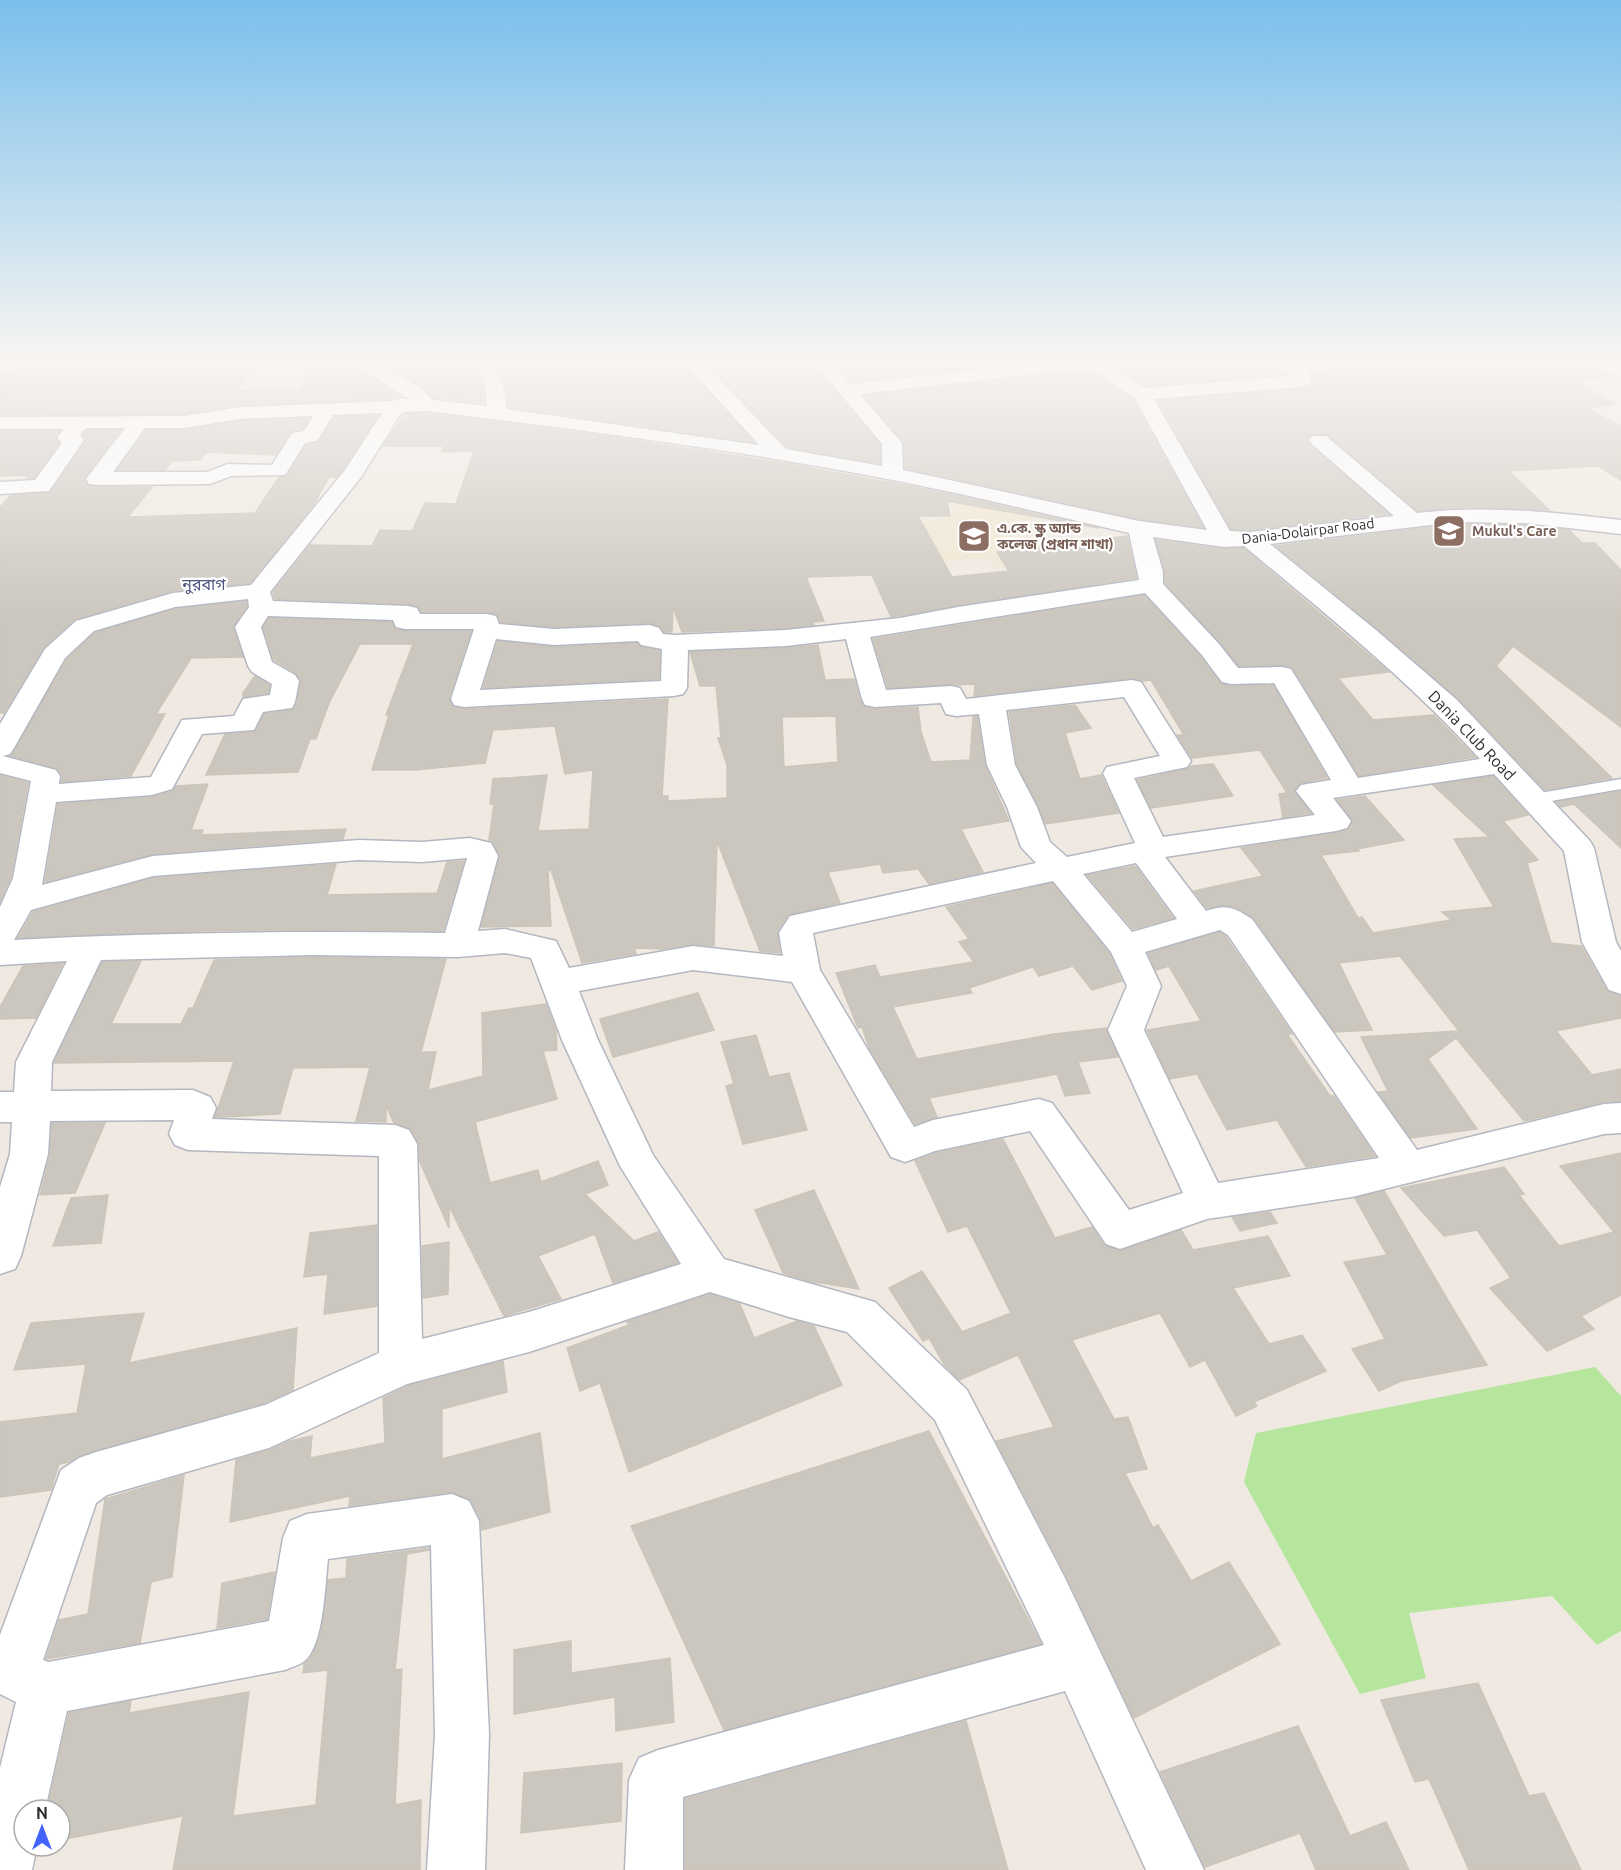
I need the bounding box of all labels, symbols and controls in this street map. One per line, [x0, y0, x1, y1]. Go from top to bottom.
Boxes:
school or university icon: Mukul's Care [1431, 513, 1467, 549]
street label: Dania-Dolairpar Road [1241, 515, 1375, 547]
school or university icon: এ.কে. স্কুল অ্যান্ড কলেজ (প্রধান শাখা) [956, 518, 992, 554]
place label: এ.কে. স্কুল অ্যান্ড কলেজ (প্রধান শাখা) [996, 520, 1114, 552]
place label: Mukul's Care [1472, 523, 1557, 539]
district label: নুরবাগ [181, 575, 226, 594]
street label: Dania Club Road [1425, 686, 1519, 784]
north arrow [12, 1798, 72, 1858]
text: N [36, 1804, 48, 1822]

